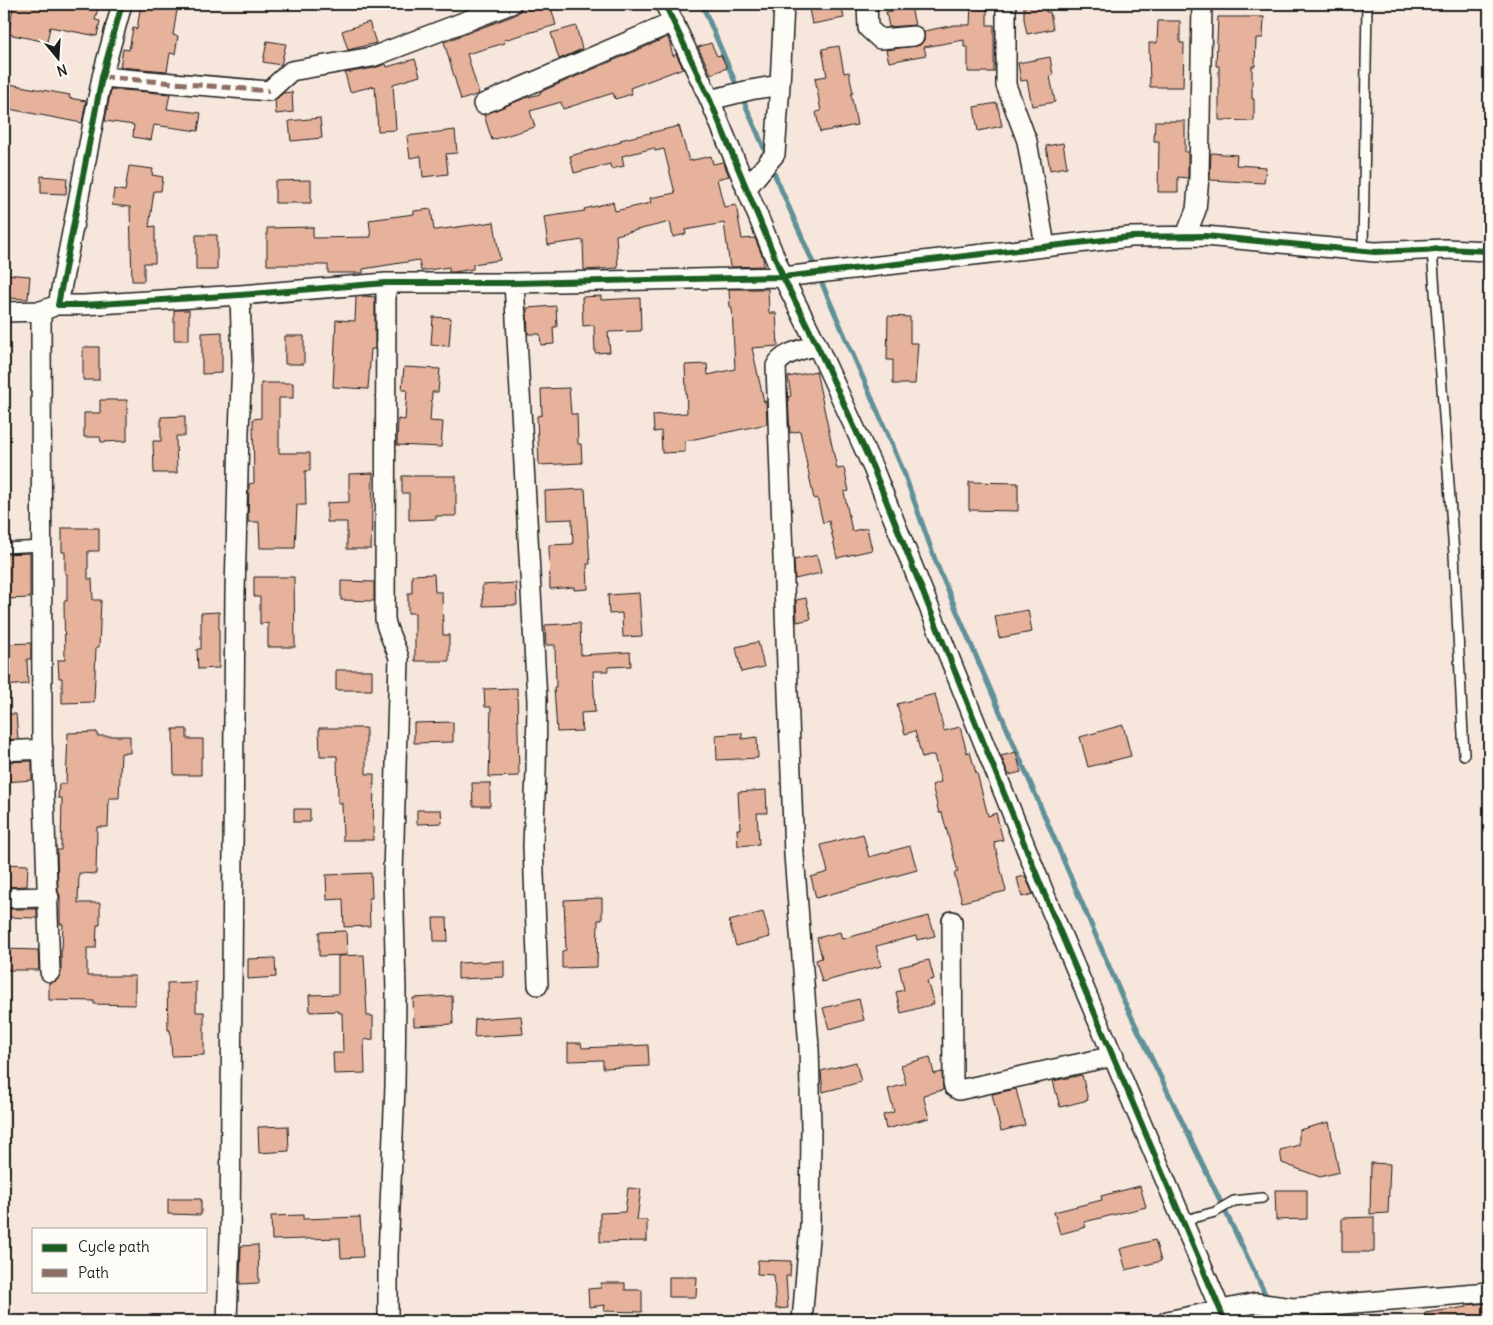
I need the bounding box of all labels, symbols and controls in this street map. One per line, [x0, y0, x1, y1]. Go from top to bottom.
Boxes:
north arrow [32, 32, 82, 82]
text: N [55, 60, 69, 80]
legend [32, 1228, 208, 1292]
text: Cycle path [78, 1237, 150, 1256]
text: Path [78, 1263, 109, 1282]

